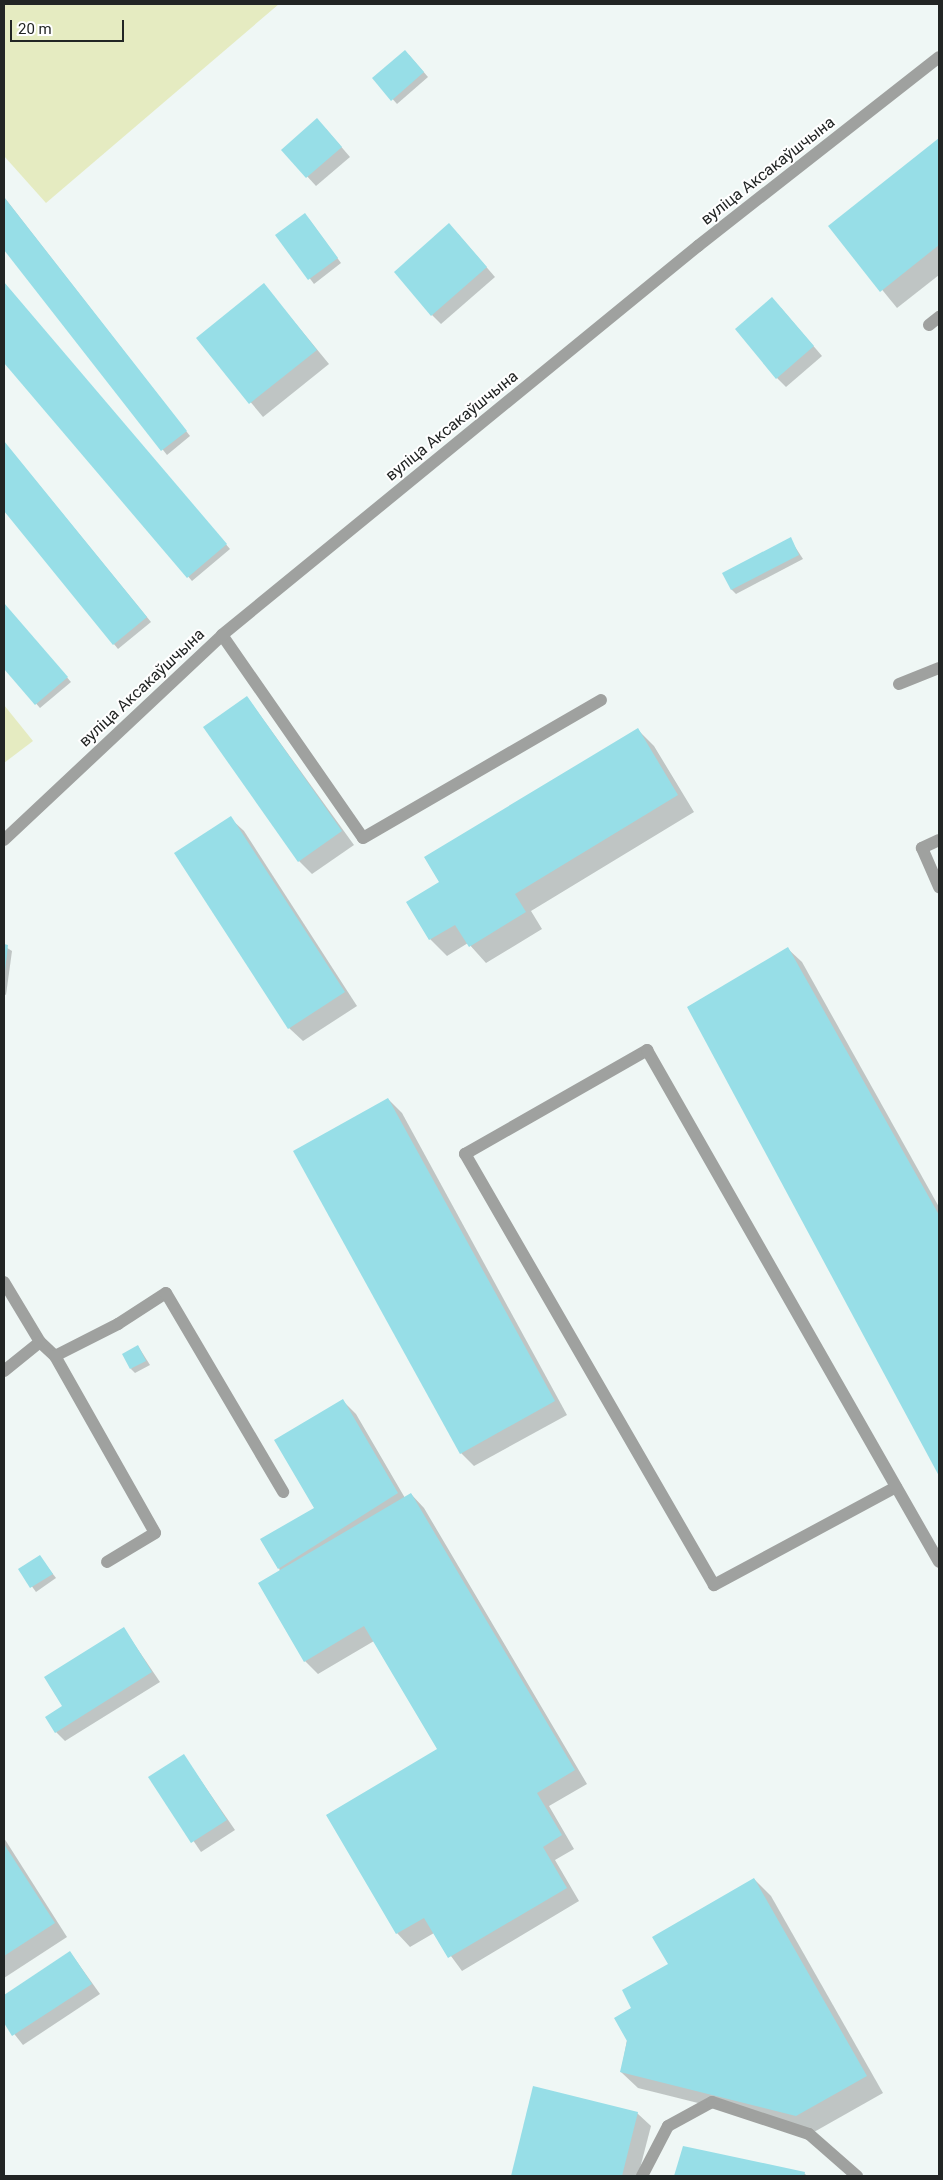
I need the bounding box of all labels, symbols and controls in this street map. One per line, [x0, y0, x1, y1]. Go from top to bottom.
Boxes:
scale bar [12, 10, 126, 42]
text: 20 m [18, 20, 52, 38]
street label: вуліца Аксакаўшчына [697, 113, 839, 229]
street label: вуліца Аксакаўшчына [382, 367, 522, 485]
street label: вуліца Аксакаўшчына [75, 625, 209, 751]

